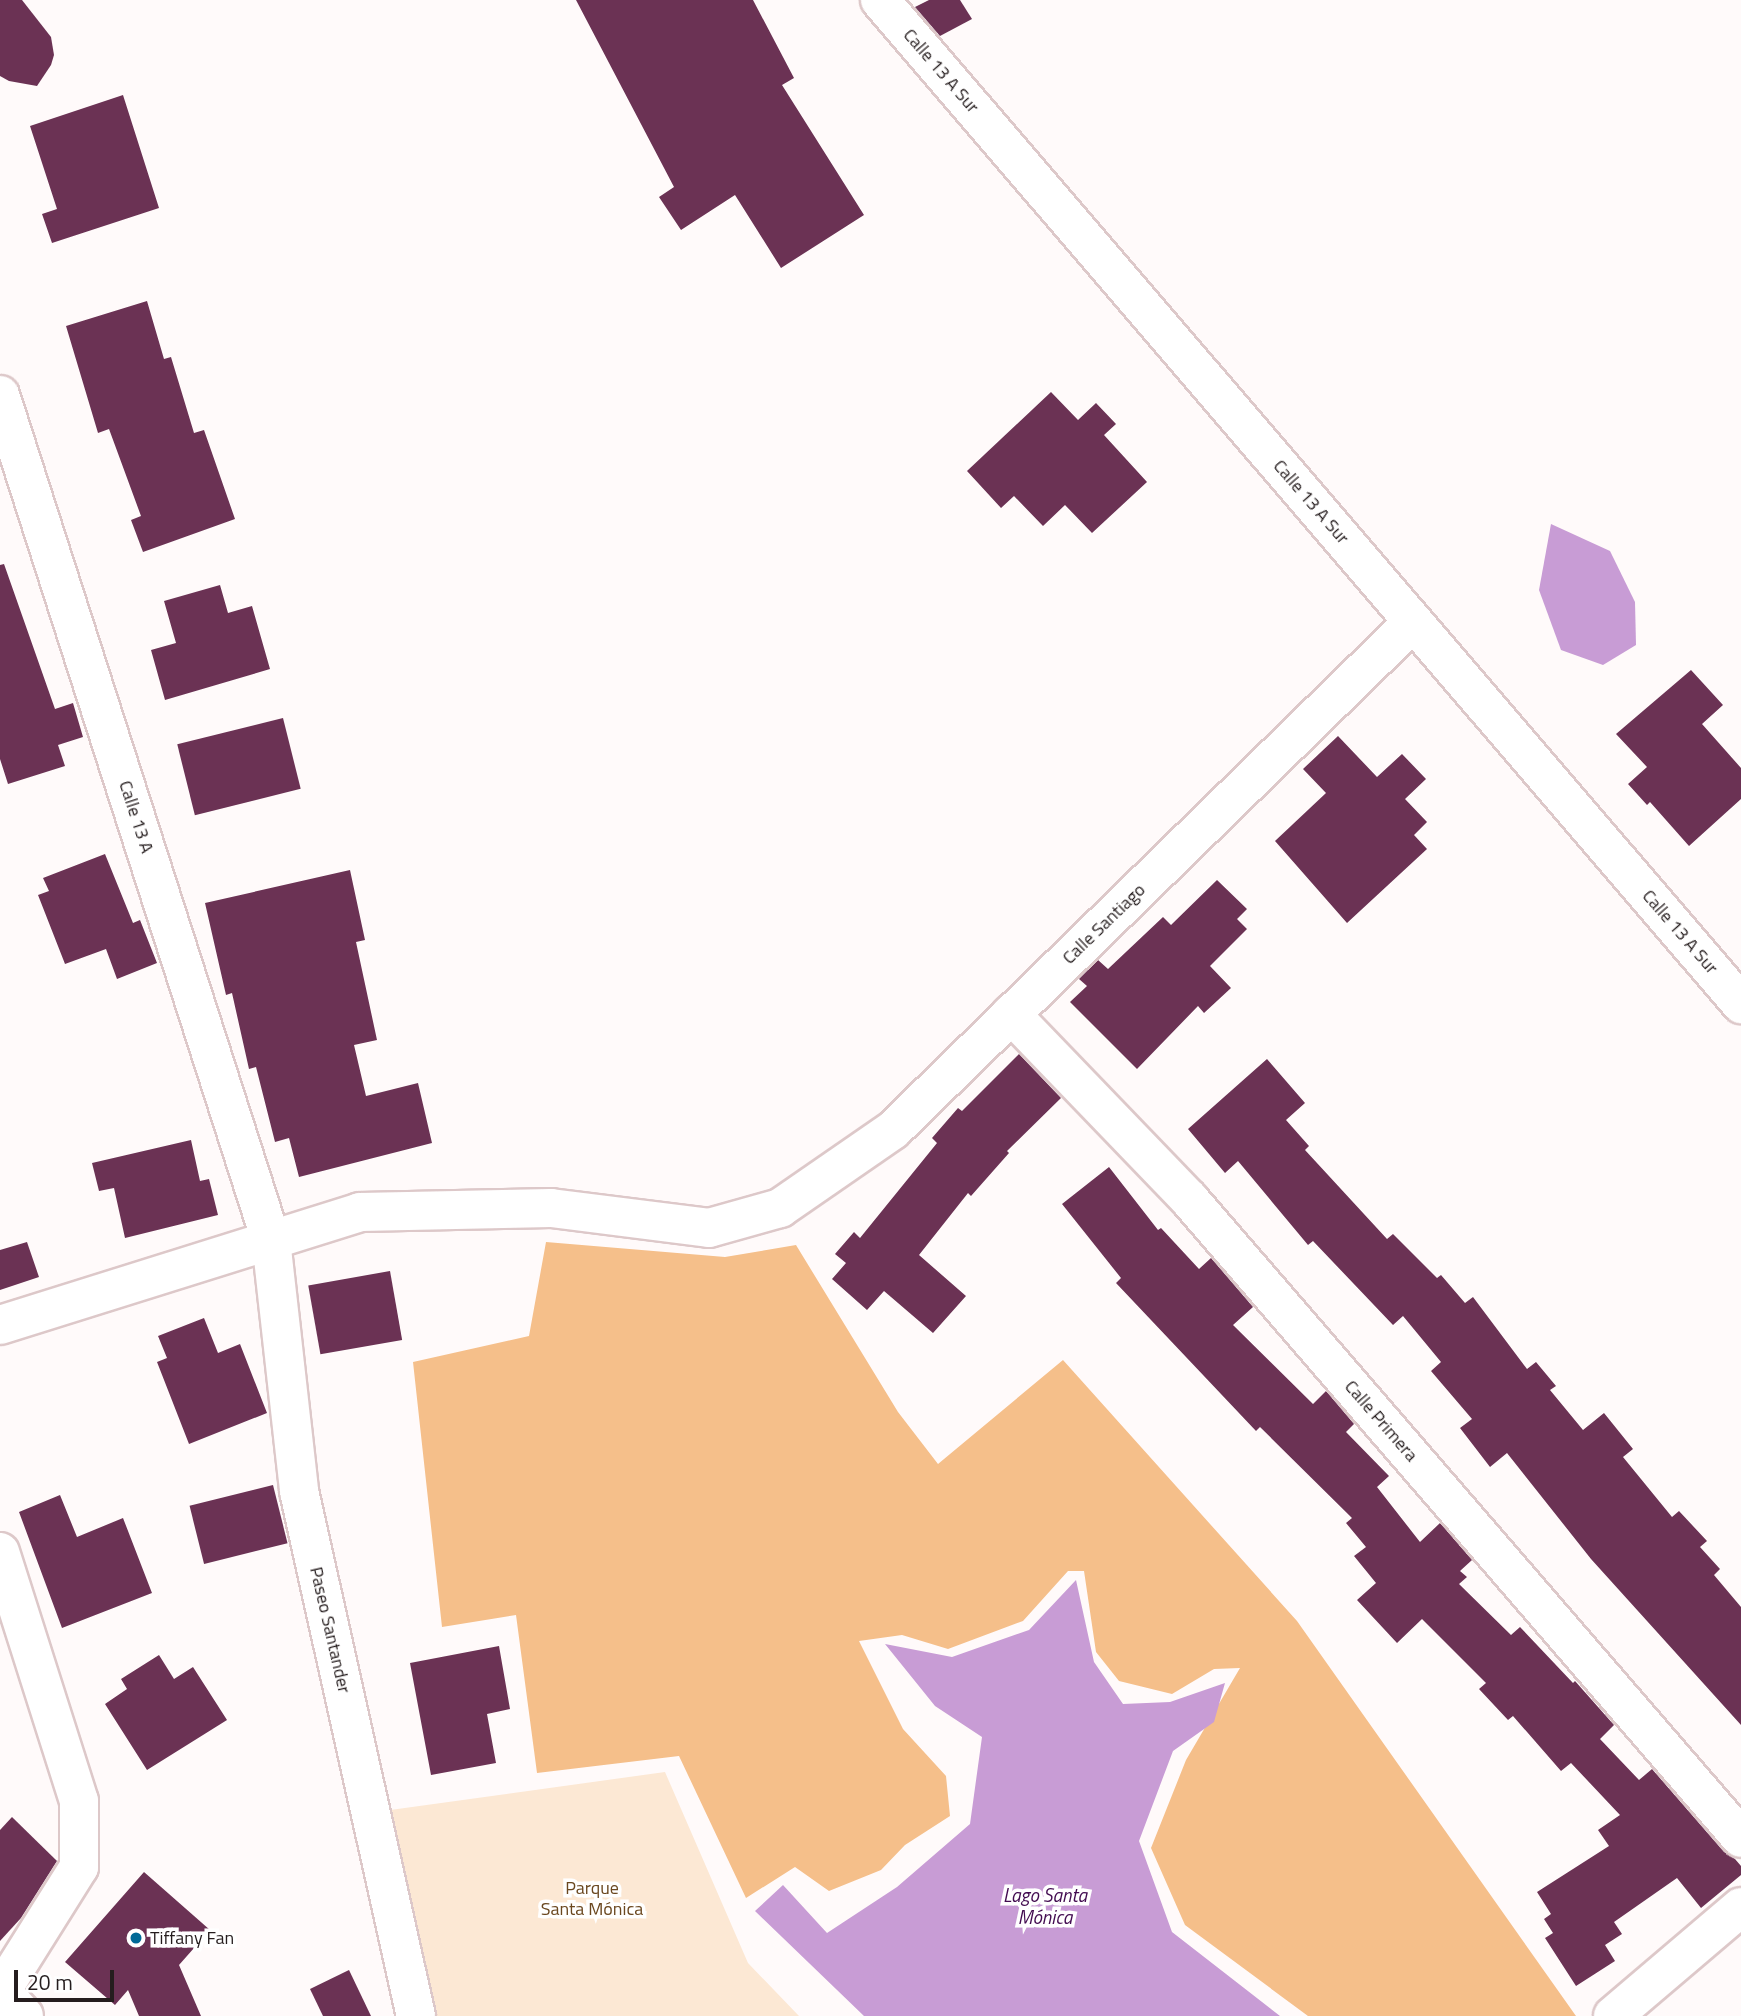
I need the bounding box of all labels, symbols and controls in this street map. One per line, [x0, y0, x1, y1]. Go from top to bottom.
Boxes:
street label: Calle 13 A Sur [899, 24, 983, 118]
street label: Calle 13 A Sur [1269, 455, 1353, 549]
street label: Calle 13 A [114, 778, 158, 856]
street label: Calle Santiago [1058, 879, 1150, 969]
street label: Calle 13 A Sur [1638, 885, 1722, 979]
street label: Calle Primera [1340, 1376, 1422, 1466]
street label: Paseo Santander [305, 1565, 355, 1695]
park label: Parque Santa Mónica [541, 1878, 643, 1920]
water label: Lago Santa Mónica [1003, 1884, 1087, 1928]
place label: Tiffany Fan [150, 1927, 234, 1949]
marker: Tiffany Fan [128, 1930, 144, 1946]
scale bar [18, 1956, 117, 2000]
text: 20 m [27, 1966, 73, 1998]

